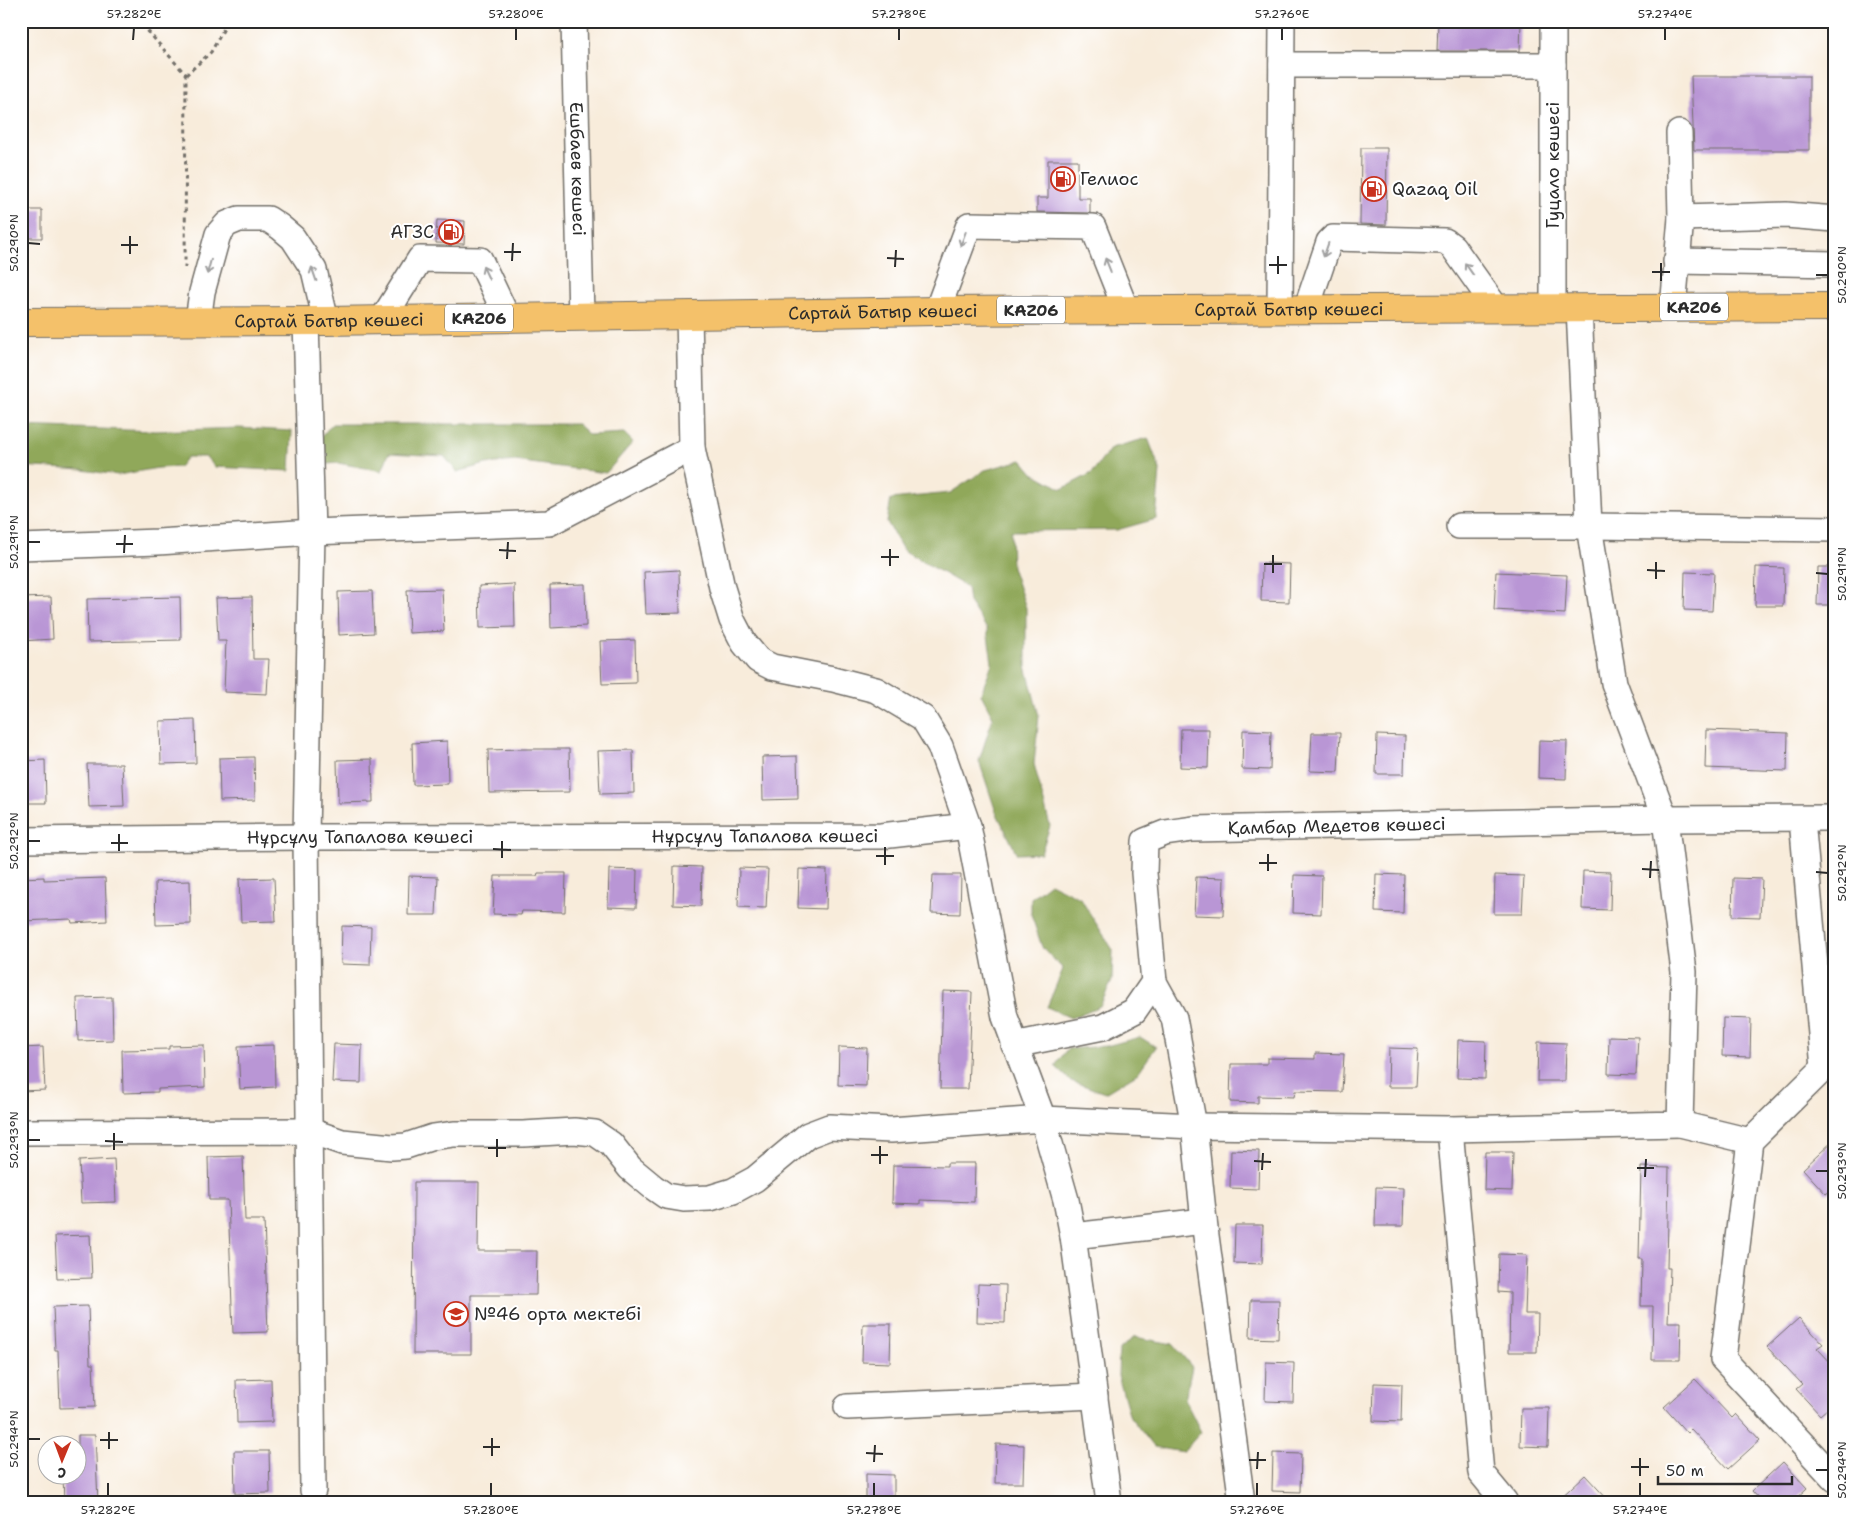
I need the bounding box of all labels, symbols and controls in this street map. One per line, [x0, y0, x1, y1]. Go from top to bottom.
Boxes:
text: 57.282°E [107, 6, 161, 22]
text: 57.280°E [488, 6, 544, 22]
text: 57.278°E [872, 6, 926, 22]
text: 57.276°E [1255, 6, 1309, 22]
text: 57.274°E [1638, 6, 1692, 22]
street label: Ешбаев көшесі [564, 102, 591, 236]
street label: Гуцало көшесі [1541, 102, 1565, 228]
fuel station icon: Гелиос [1050, 166, 1076, 192]
place label: Гелиос [1080, 167, 1139, 191]
fuel station icon: Qazaq Oil [1361, 176, 1387, 202]
place label: Qazaq Oil [1392, 177, 1478, 201]
text: 50.290°N [6, 214, 22, 272]
fuel station icon: АГЗС [438, 219, 464, 245]
place label: АГЗС [390, 220, 434, 244]
one-way arrow [958, 231, 967, 246]
one-way arrow [1321, 241, 1331, 257]
text: 50.290°N [1834, 246, 1850, 304]
one-way arrow [1103, 258, 1112, 273]
one-way arrow [204, 259, 213, 275]
one-way arrow [1464, 262, 1474, 276]
one-way arrow [309, 266, 318, 282]
one-way arrow [481, 266, 491, 281]
road number: KАZ06 [1660, 294, 1728, 320]
road number: KАZ06 [997, 296, 1065, 324]
street label: Сартай Батыр көшесі [1194, 297, 1384, 322]
street label: Сартай Батыр көшесі [788, 299, 978, 325]
road number: KАZ06 [445, 304, 513, 332]
street label: Сартай Батыр көшесі [234, 307, 424, 333]
text: 50.291°N [6, 515, 22, 569]
text: 50.291°N [1834, 547, 1850, 601]
text: 50.292°N [6, 812, 22, 870]
street label: Қамбар Медетов көшесі [1227, 812, 1446, 840]
street label: Нұрсұлу Тапалова көшесі [652, 824, 878, 848]
street label: Нұрсұлу Тапалова көшесі [246, 825, 473, 850]
text: 50.292°N [1834, 844, 1850, 902]
text: 50.293°N [6, 1111, 22, 1169]
text: 50.293°N [1834, 1142, 1850, 1200]
school or university icon: №46 орта мектебі [443, 1301, 469, 1327]
place label: №46 орта мектебі [474, 1302, 641, 1326]
text: 50.294°N [6, 1410, 22, 1468]
north arrow [38, 1436, 88, 1486]
text: 50.294°N [1834, 1441, 1850, 1499]
scale bar [1658, 1453, 1792, 1485]
text: 50 m [1666, 1461, 1704, 1481]
text: С [57, 1464, 66, 1482]
text: 57.282°E [81, 1502, 135, 1518]
text: 57.280°E [463, 1502, 519, 1518]
text: 57.278°E [847, 1502, 901, 1518]
text: 57.276°E [1230, 1502, 1284, 1518]
text: 57.274°E [1613, 1502, 1667, 1518]

